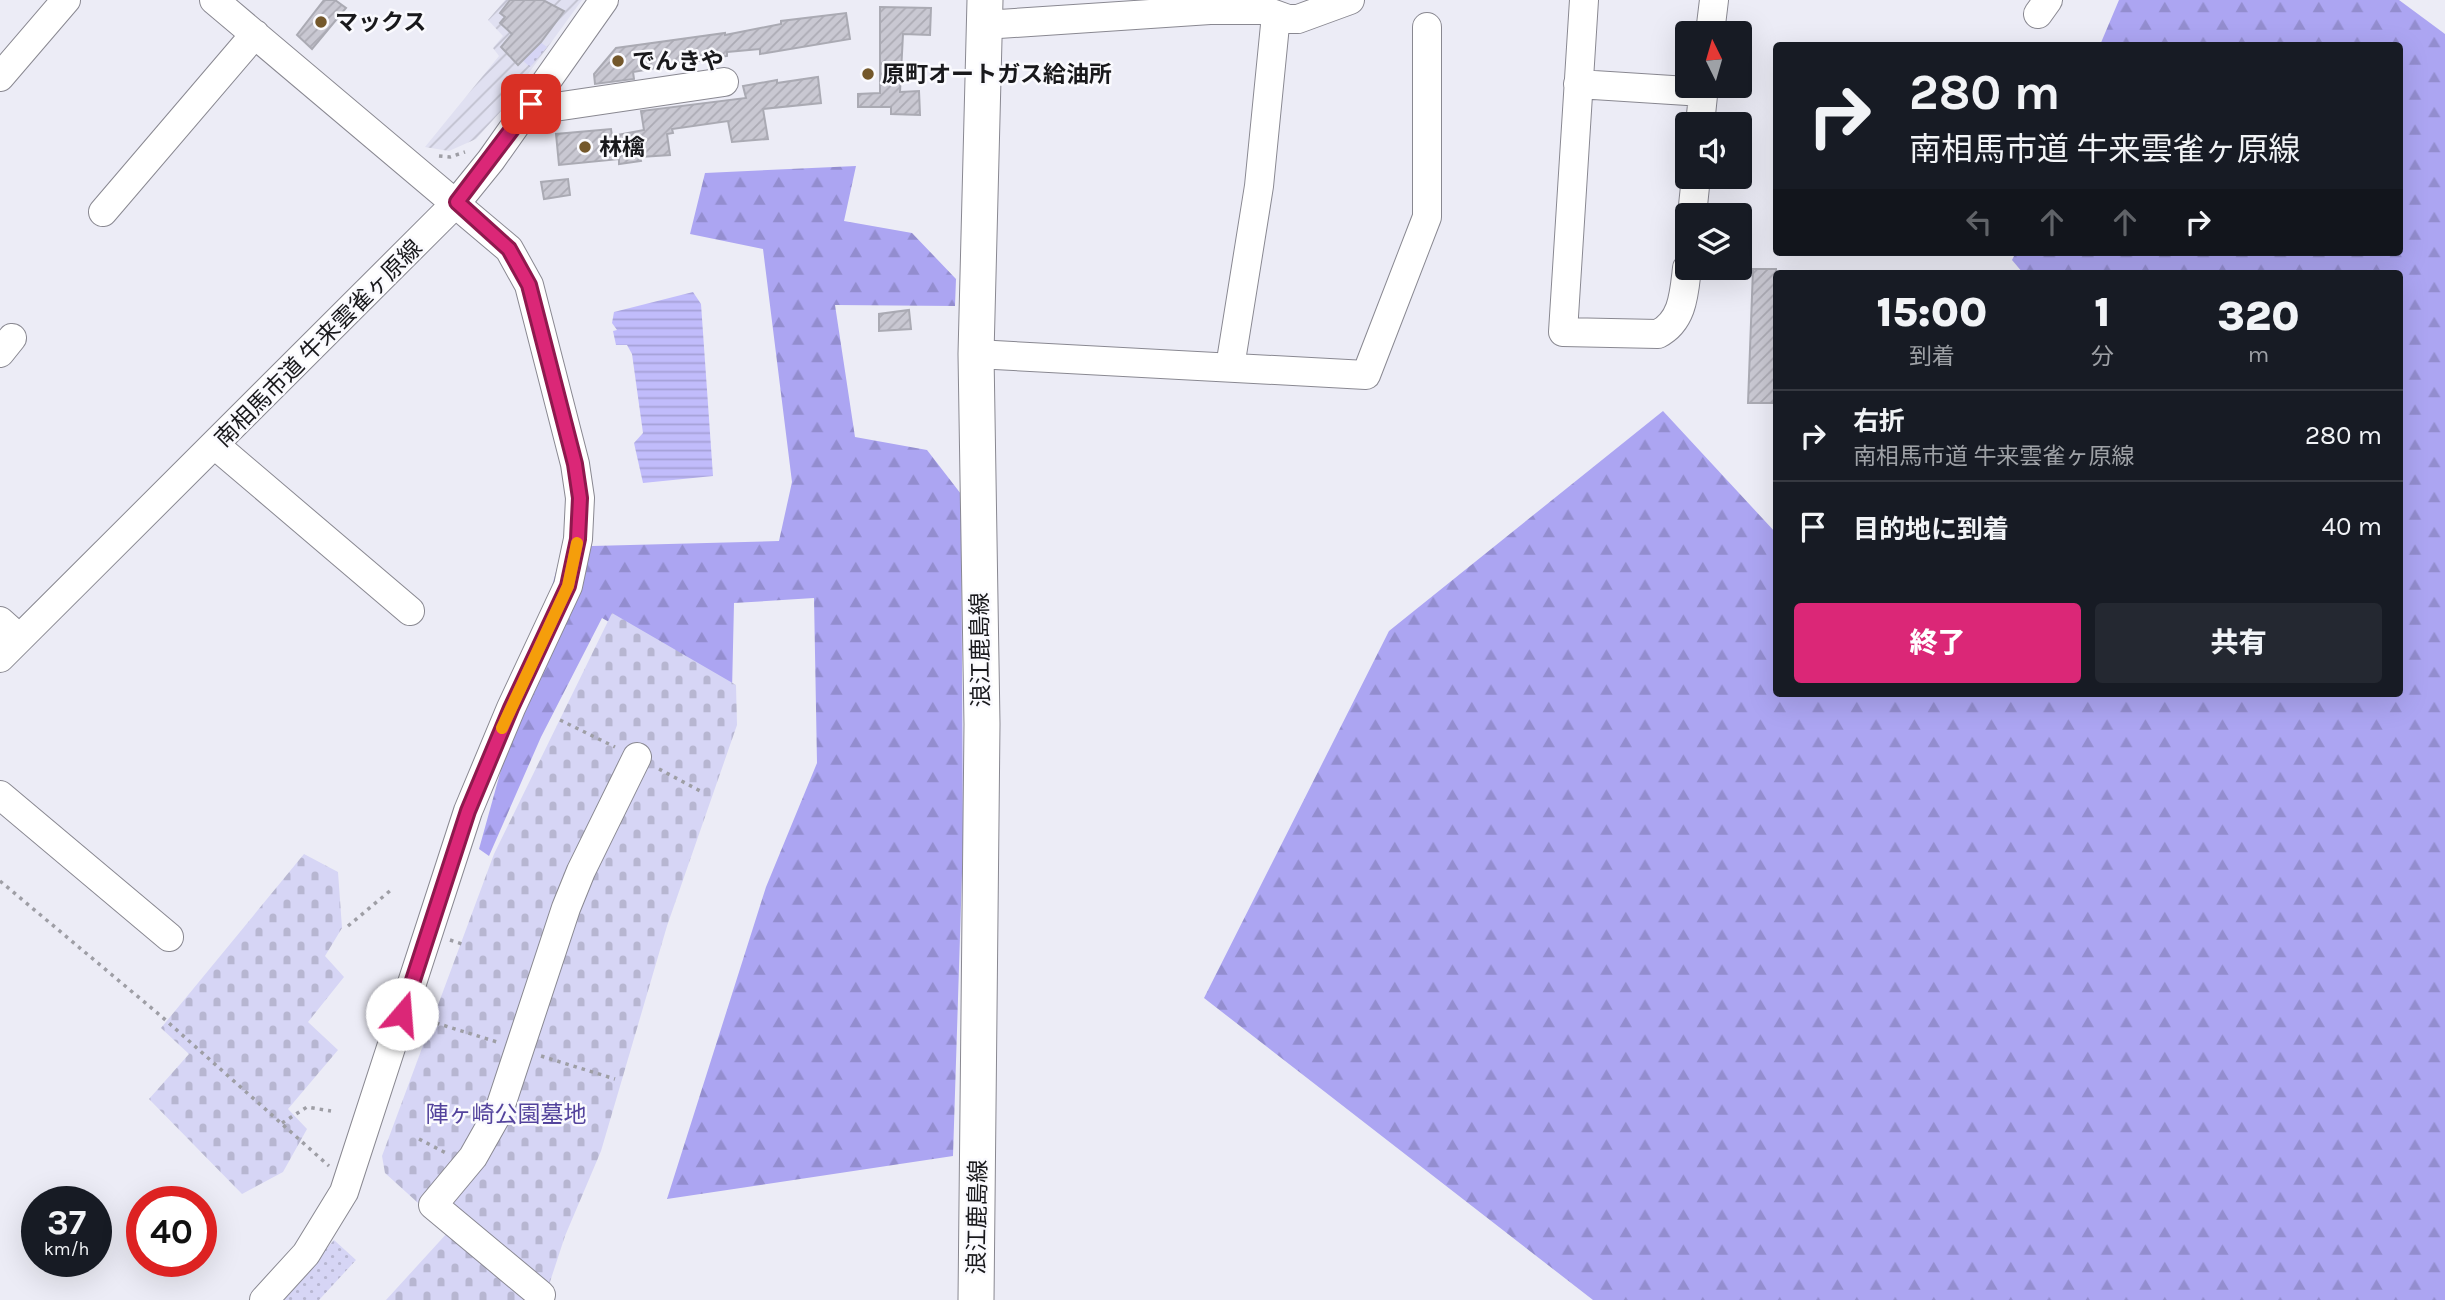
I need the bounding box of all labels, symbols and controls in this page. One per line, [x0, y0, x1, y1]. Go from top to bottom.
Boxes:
place label: マックス [335, 9, 426, 36]
marker: マックス [313, 14, 329, 30]
north arrow [1675, 21, 1752, 98]
map controls [1675, 21, 1752, 280]
place label: でんきや [632, 48, 724, 75]
marker: でんきや [610, 53, 626, 69]
place label: 原町オートガス給油所 [882, 61, 1112, 88]
text: 280 m [1909, 64, 2060, 121]
marker: 原町オートガス給油所 [860, 66, 876, 82]
icon: right [1794, 70, 1885, 161]
pin [501, 74, 561, 134]
icon: arrive [512, 85, 550, 123]
button: sound [1675, 112, 1752, 189]
text: 南相馬市道 牛来雲雀ヶ原線 [1909, 131, 2301, 168]
place label: 林檎 [599, 134, 645, 161]
marker: 林檎 [577, 139, 593, 155]
button: layers [1675, 203, 1752, 280]
icon: left [1960, 203, 1998, 241]
icon: ahead [2033, 203, 2071, 241]
icon: ahead [2106, 203, 2144, 241]
icon: right [2179, 203, 2217, 241]
street label: 南相馬市道 牛来雲雀ヶ原線 [209, 234, 427, 452]
text: 15:00 [1876, 287, 1987, 337]
text: 1 [2094, 287, 2110, 337]
text: 320 [2217, 291, 2300, 341]
text: m [2248, 341, 2269, 368]
text: 到着 [1909, 343, 1955, 370]
text: 分 [2091, 343, 2114, 370]
text: 右折 [1853, 406, 1905, 437]
icon: right [1794, 417, 1832, 455]
text: 280 m [2305, 420, 2382, 451]
text: 南相馬市道 牛来雲雀ヶ原線 [1853, 443, 2134, 470]
icon: arrive [1794, 508, 1832, 546]
text: 40 m [2322, 511, 2382, 542]
text: 目的地に到着 [1853, 514, 2009, 545]
street label: 浪江鹿島線 [966, 592, 995, 708]
button: 終了 [1794, 603, 2081, 683]
button: 共有 [2095, 603, 2382, 683]
position arrow [365, 977, 439, 1051]
park label: 陣ヶ崎公園墓地 [426, 1101, 587, 1128]
street label: 浪江鹿島線 [963, 1159, 992, 1275]
speed limit sign: 40 [126, 1186, 217, 1277]
text: 37 [47, 1202, 86, 1243]
text: km/h [44, 1238, 89, 1260]

